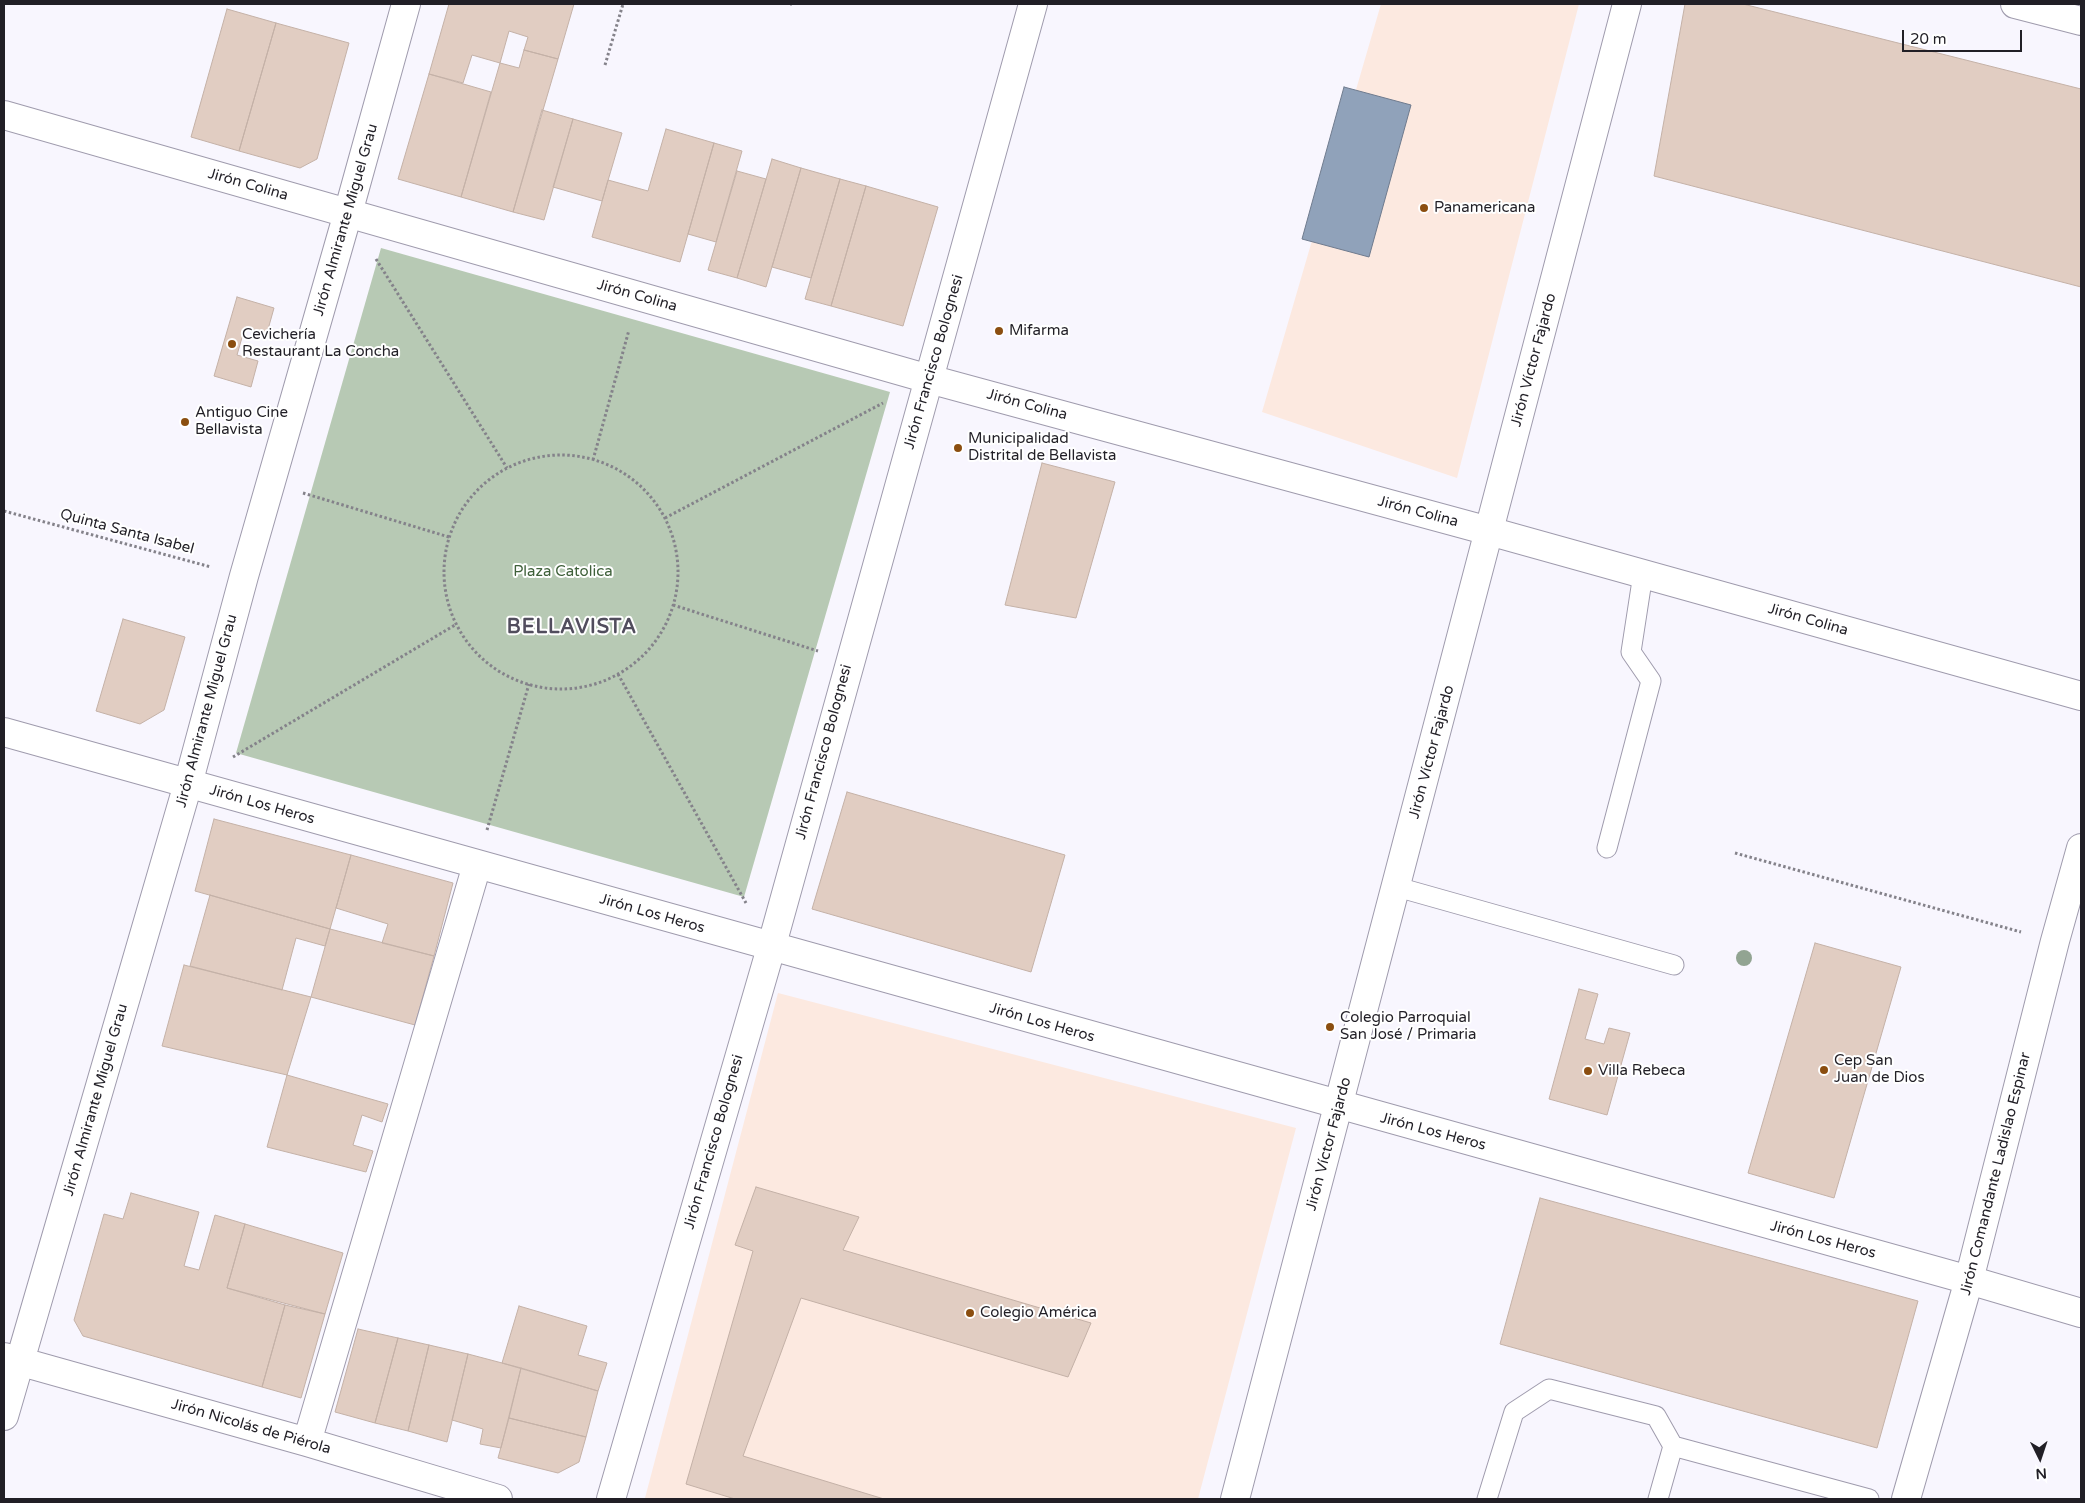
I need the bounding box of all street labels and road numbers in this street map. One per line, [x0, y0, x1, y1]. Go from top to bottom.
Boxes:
street label: Jirón Almirante Miguel Grau [310, 122, 382, 318]
street label: Jirón Colina [206, 165, 290, 205]
street label: Jirón Francisco Bolognesi [900, 273, 968, 451]
street label: Jirón Colina [595, 276, 679, 316]
street label: Jirón Víctor Fajardo [1508, 291, 1560, 429]
street label: Jirón Colina [985, 386, 1069, 424]
street label: Jirón Colina [1376, 493, 1460, 531]
street label: Quinta Santa Isabel [58, 505, 196, 559]
street label: Jirón Colina [1766, 600, 1850, 640]
street label: Jirón Almirante Miguel Grau [173, 612, 241, 810]
street label: Jirón Francisco Bolognesi [792, 662, 856, 842]
street label: Jirón Víctor Fajardo [1406, 683, 1458, 821]
street label: Jirón Los Heros [207, 781, 317, 829]
street label: Jirón Los Heros [597, 890, 707, 938]
street label: Jirón Los Heros [987, 999, 1097, 1047]
street label: Jirón Almirante Miguel Grau [60, 1002, 132, 1198]
street label: Jirón Comandante Ladislao Espinar [1957, 1051, 2035, 1297]
street label: Jirón Francisco Bolognesi [680, 1053, 748, 1231]
street label: Jirón Víctor Fajardo [1303, 1075, 1355, 1213]
street label: Jirón Los Heros [1378, 1109, 1488, 1155]
street label: Jirón Los Heros [1768, 1217, 1878, 1263]
street label: Jirón Nicolás de Piérola [169, 1396, 333, 1458]

